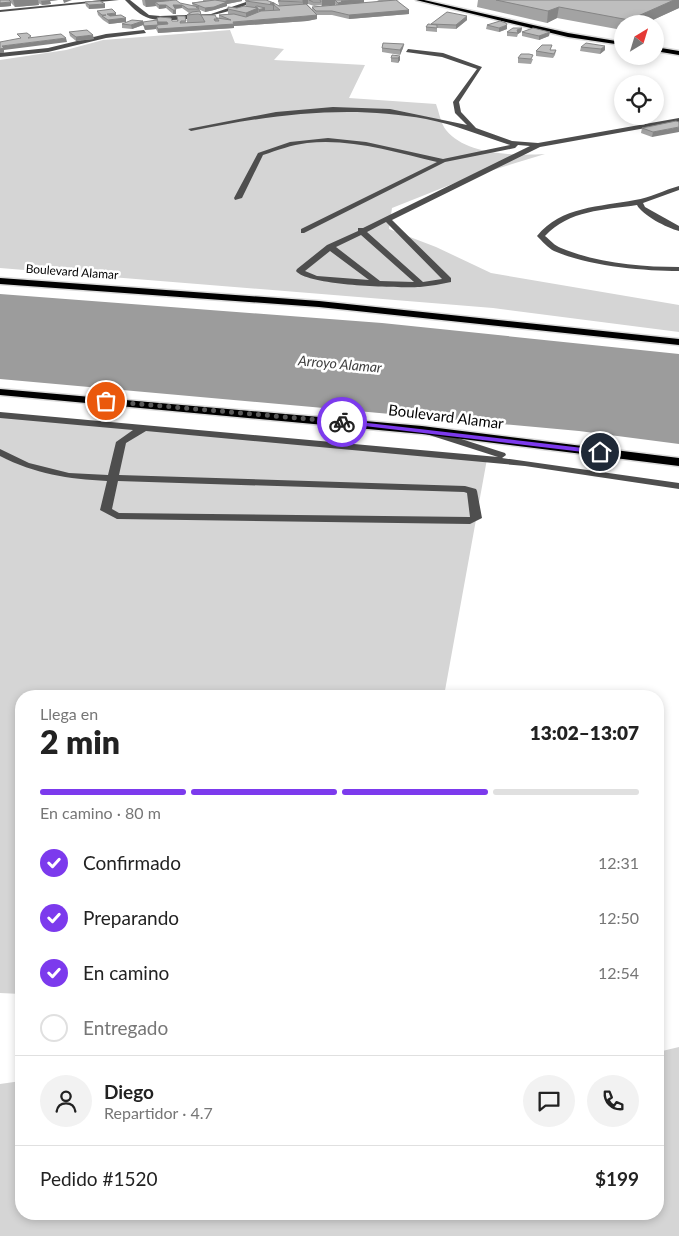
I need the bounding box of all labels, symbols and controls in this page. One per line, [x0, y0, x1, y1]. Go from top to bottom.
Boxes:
north arrow [614, 15, 664, 65]
map controls [614, 15, 664, 125]
button: locate [614, 75, 664, 125]
street label: Boulevard Alamar [25, 261, 119, 282]
water label: Arroyo Alamar [296, 351, 383, 376]
pin [85, 380, 127, 422]
icon: bag [92, 387, 120, 415]
courier [317, 397, 367, 447]
street label: Boulevard Alamar [387, 400, 505, 432]
icon: bike [328, 408, 356, 436]
pin [579, 431, 621, 473]
icon: home [586, 438, 614, 466]
text: Llega en [40, 704, 98, 723]
text: 13:02–13:07 [530, 721, 639, 744]
text: 2 min [40, 722, 120, 761]
text: En camino · 80 m [40, 803, 161, 822]
icon: check [40, 849, 68, 877]
text: Confirmado [83, 851, 181, 874]
text: 12:31 [598, 853, 639, 872]
icon: check [40, 904, 68, 932]
text: Preparando [83, 906, 179, 929]
text: 12:50 [598, 908, 639, 927]
icon: check [40, 959, 68, 987]
text: En camino [83, 961, 169, 984]
text: 12:54 [598, 963, 639, 982]
text: Entregado [83, 1016, 168, 1039]
button: person [40, 1075, 92, 1127]
button: chat [523, 1075, 575, 1127]
button: phone [587, 1075, 639, 1127]
text: Diego [104, 1080, 154, 1103]
text: Repartidor · 4.7 [104, 1103, 213, 1122]
text: Pedido #1520 [40, 1167, 158, 1190]
text: $199 [595, 1167, 639, 1190]

